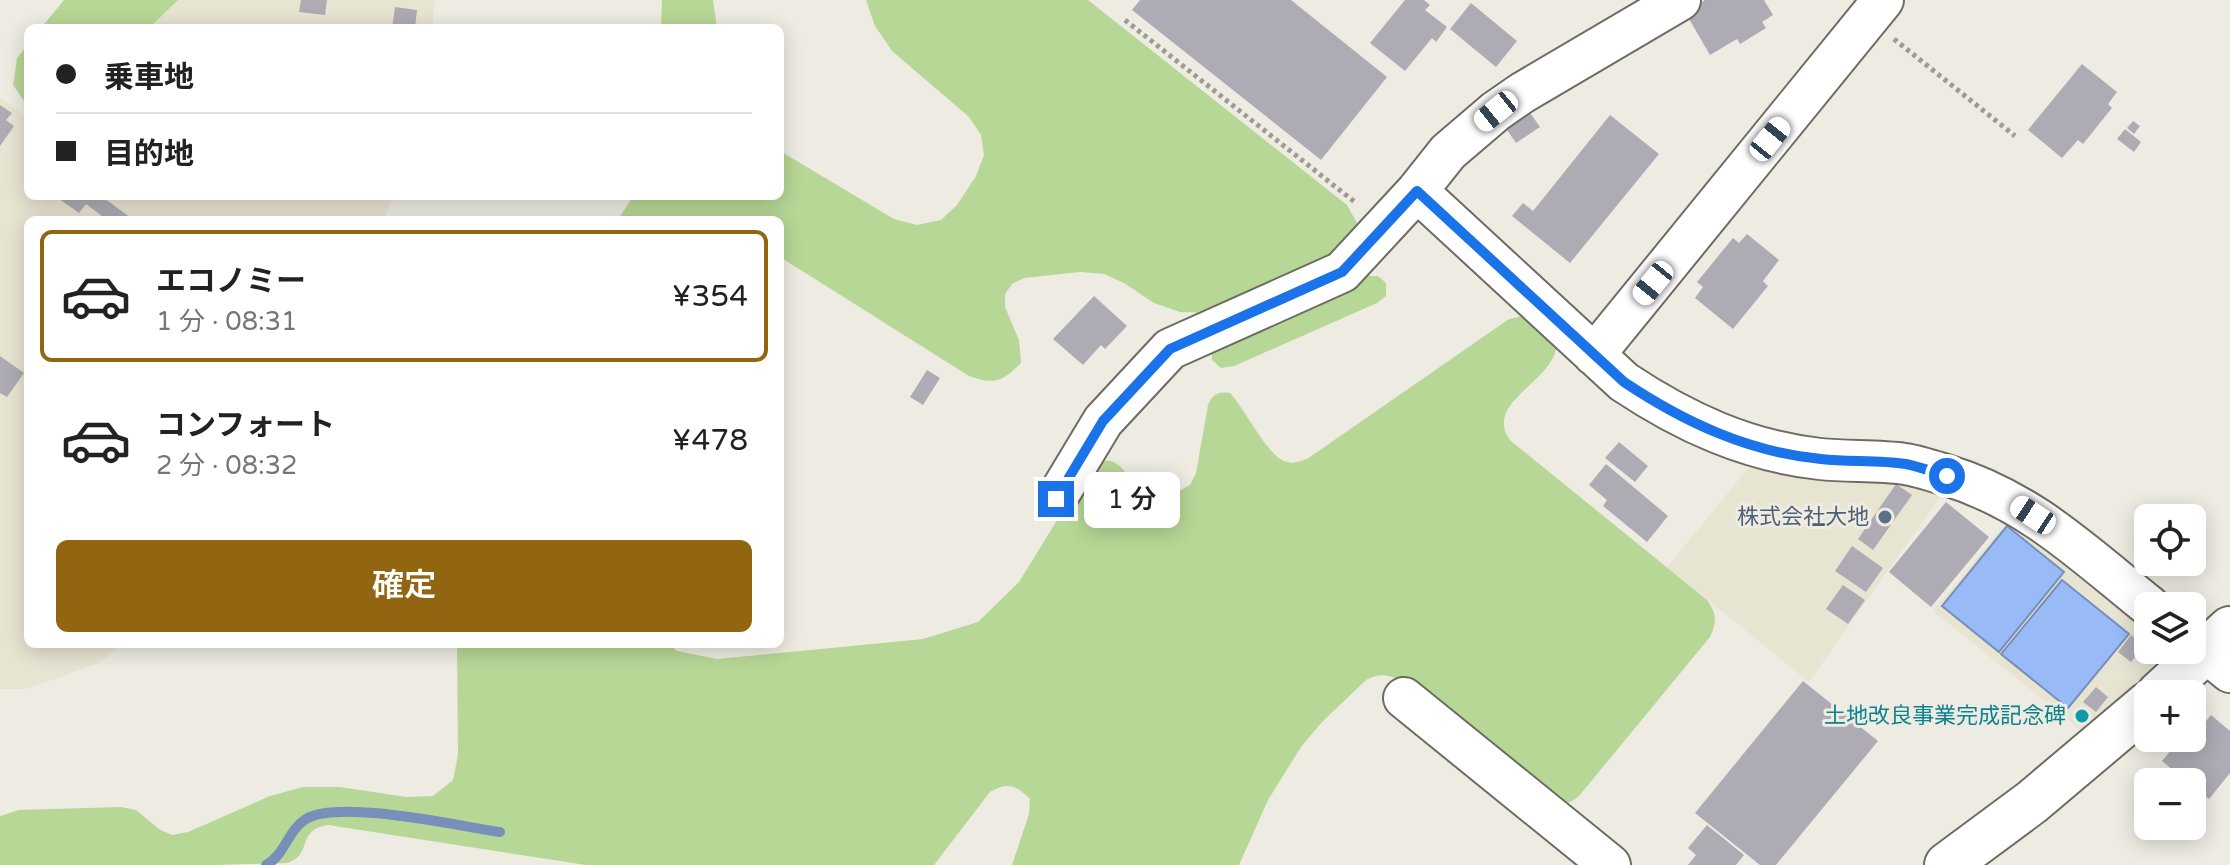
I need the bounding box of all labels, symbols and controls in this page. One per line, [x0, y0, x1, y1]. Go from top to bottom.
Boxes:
text: 乗車地 [104, 59, 194, 96]
car [1470, 87, 1522, 135]
car [1746, 113, 1794, 165]
text: 目的地 [104, 136, 194, 173]
car [1629, 257, 1677, 309]
icon: car [60, 260, 132, 332]
text: エコノミー [156, 263, 306, 300]
text: ¥354 [672, 278, 748, 315]
text: 1 分 · 08:31 [156, 306, 297, 337]
icon: car [60, 404, 132, 476]
text: コンフォート [156, 407, 335, 444]
text: ¥478 [672, 422, 748, 459]
text: 2 分 · 08:32 [156, 450, 297, 481]
route start [1929, 458, 1965, 494]
callout: 1 分 [1084, 471, 1180, 527]
route end [1038, 481, 1074, 517]
text: 1 分 [1107, 484, 1157, 515]
car [2006, 492, 2060, 538]
place label: 株式会社大地 [1737, 504, 1869, 530]
map controls [2134, 504, 2206, 840]
button: locate [2134, 504, 2206, 576]
marker: 株式会社大地 [1876, 508, 1894, 526]
button: 確定 [56, 540, 752, 632]
button: layers [2134, 592, 2206, 664]
button: + [2134, 680, 2206, 752]
place label: 土地改良事業完成記念碑 [1824, 703, 2066, 729]
marker: 土地改良事業完成記念碑 [2073, 707, 2091, 725]
button: − [2134, 768, 2206, 840]

